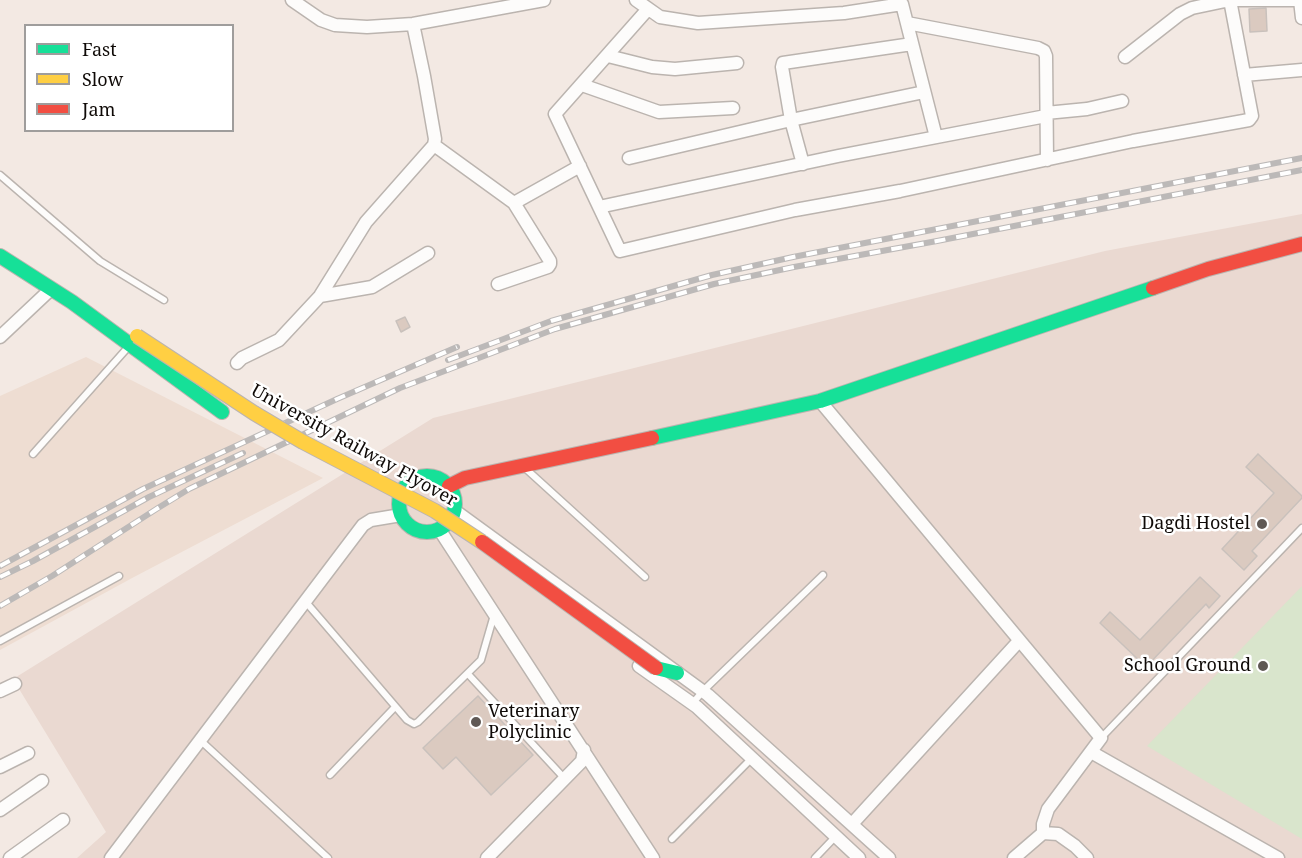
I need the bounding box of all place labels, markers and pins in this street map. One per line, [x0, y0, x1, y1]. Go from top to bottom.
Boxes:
place label: Dagdi Hostel [1141, 513, 1250, 535]
marker: Dagdi Hostel [1255, 517, 1269, 531]
place label: School Ground [1124, 655, 1251, 677]
marker: School Ground [1256, 659, 1270, 673]
place label: Veterinary Polyclinic [488, 701, 579, 744]
marker: Veterinary Polyclinic [469, 715, 483, 729]

